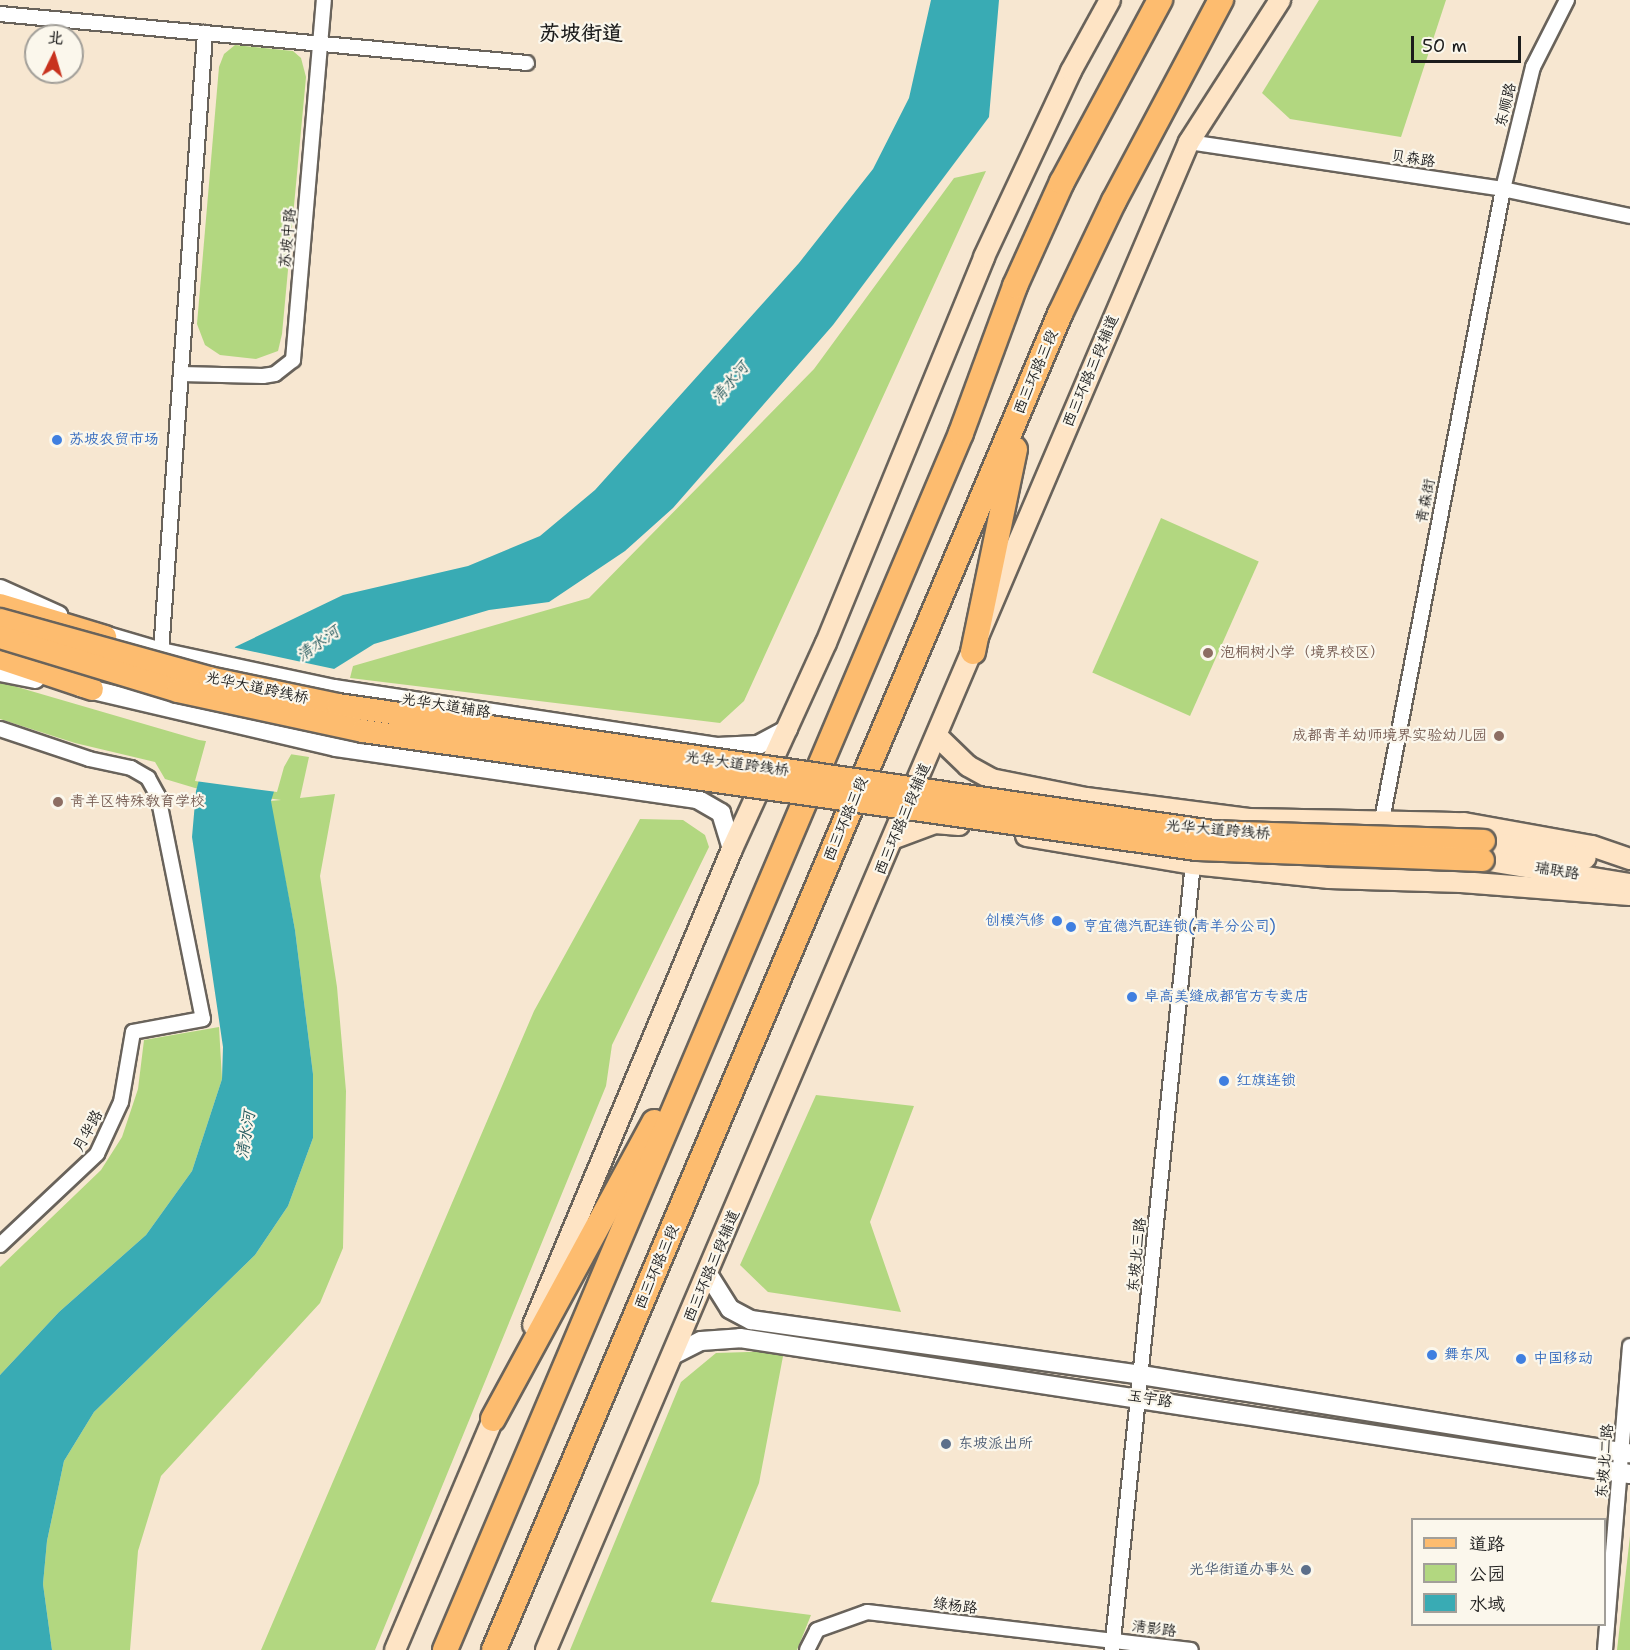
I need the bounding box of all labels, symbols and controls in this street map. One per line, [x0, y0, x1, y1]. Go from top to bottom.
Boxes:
district label: 苏坡街道 [539, 20, 623, 46]
north arrow [24, 24, 84, 84]
scale bar [1414, 24, 1524, 62]
text: 北 [47, 26, 64, 49]
text: 50 m [1422, 34, 1467, 58]
street label: 东顺路 [1492, 81, 1520, 129]
street label: 贝森路 [1389, 147, 1437, 171]
street label: 苏坡中路 [276, 207, 300, 269]
street label: 西三环路三段辅道 [1059, 312, 1123, 430]
street label: 西三环路三段 [1010, 327, 1062, 417]
water label: 清水河 [707, 358, 753, 408]
place label: 苏坡农贸市场 [69, 431, 159, 449]
marker: 苏坡农贸市场 [50, 433, 64, 447]
street label: 青森街 [1413, 477, 1439, 525]
water label: 清水河 [293, 622, 343, 666]
place label: 泡桐树小学（境界校区） [1220, 644, 1385, 662]
marker: 泡桐树小学（境界校区） [1201, 646, 1215, 660]
street label: 光华大道跨线桥 [204, 668, 310, 708]
street label: 光华大道辅路 [400, 690, 492, 722]
place label: 成都青羊幼师境界实验幼儿园 [1292, 727, 1487, 745]
marker: 成都青羊幼师境界实验幼儿园 [1492, 729, 1506, 743]
street label: 光华大道跨线桥 [684, 748, 790, 780]
street label: 西三环路三段辅道 [871, 760, 935, 878]
street label: 西三环路三段 [820, 774, 872, 864]
place label: 青羊区特殊教育学校 [70, 793, 205, 811]
marker: 青羊区特殊教育学校 [51, 795, 65, 809]
street label: 光华大道跨线桥 [1165, 816, 1271, 844]
street label: 瑞联路 [1533, 859, 1581, 883]
place label: 创模汽修 [985, 912, 1045, 930]
marker: 创模汽修 [1050, 914, 1064, 928]
place label: 亨宜德汽配连锁(青羊分公司) [1083, 918, 1276, 936]
marker: 亨宜德汽配连锁(青羊分公司) [1064, 920, 1078, 934]
place label: 卓高美缝成都官方专卖店 [1144, 988, 1309, 1006]
marker: 卓高美缝成都官方专卖店 [1125, 990, 1139, 1004]
place label: 红旗连锁 [1236, 1072, 1296, 1090]
marker: 红旗连锁 [1217, 1074, 1231, 1088]
street label: 月华路 [69, 1107, 107, 1155]
water label: 清水河 [233, 1110, 259, 1160]
street label: 西三环路三段辅道 [680, 1207, 744, 1325]
street label: 东坡北三路 [1124, 1217, 1150, 1293]
street label: 西三环路三段 [631, 1222, 683, 1312]
place label: 舞东风 [1444, 1346, 1489, 1364]
marker: 舞东风 [1425, 1348, 1439, 1362]
place label: 中国移动 [1533, 1350, 1593, 1368]
marker: 中国移动 [1514, 1352, 1528, 1366]
street label: 玉宇路 [1126, 1387, 1174, 1411]
street label: 东坡北二路 [1593, 1423, 1617, 1499]
place label: 东坡派出所 [958, 1435, 1033, 1453]
marker: 东坡派出所 [939, 1437, 953, 1451]
legend [1411, 1518, 1606, 1626]
text: 道路 [1469, 1532, 1505, 1556]
place label: 光华街道办事处 [1189, 1561, 1294, 1579]
text: 公园 [1469, 1562, 1505, 1586]
marker: 光华街道办事处 [1299, 1563, 1313, 1577]
text: 水域 [1469, 1592, 1505, 1616]
street label: 绿杨路 [932, 1594, 978, 1618]
street label: 清影路 [1131, 1617, 1177, 1641]

